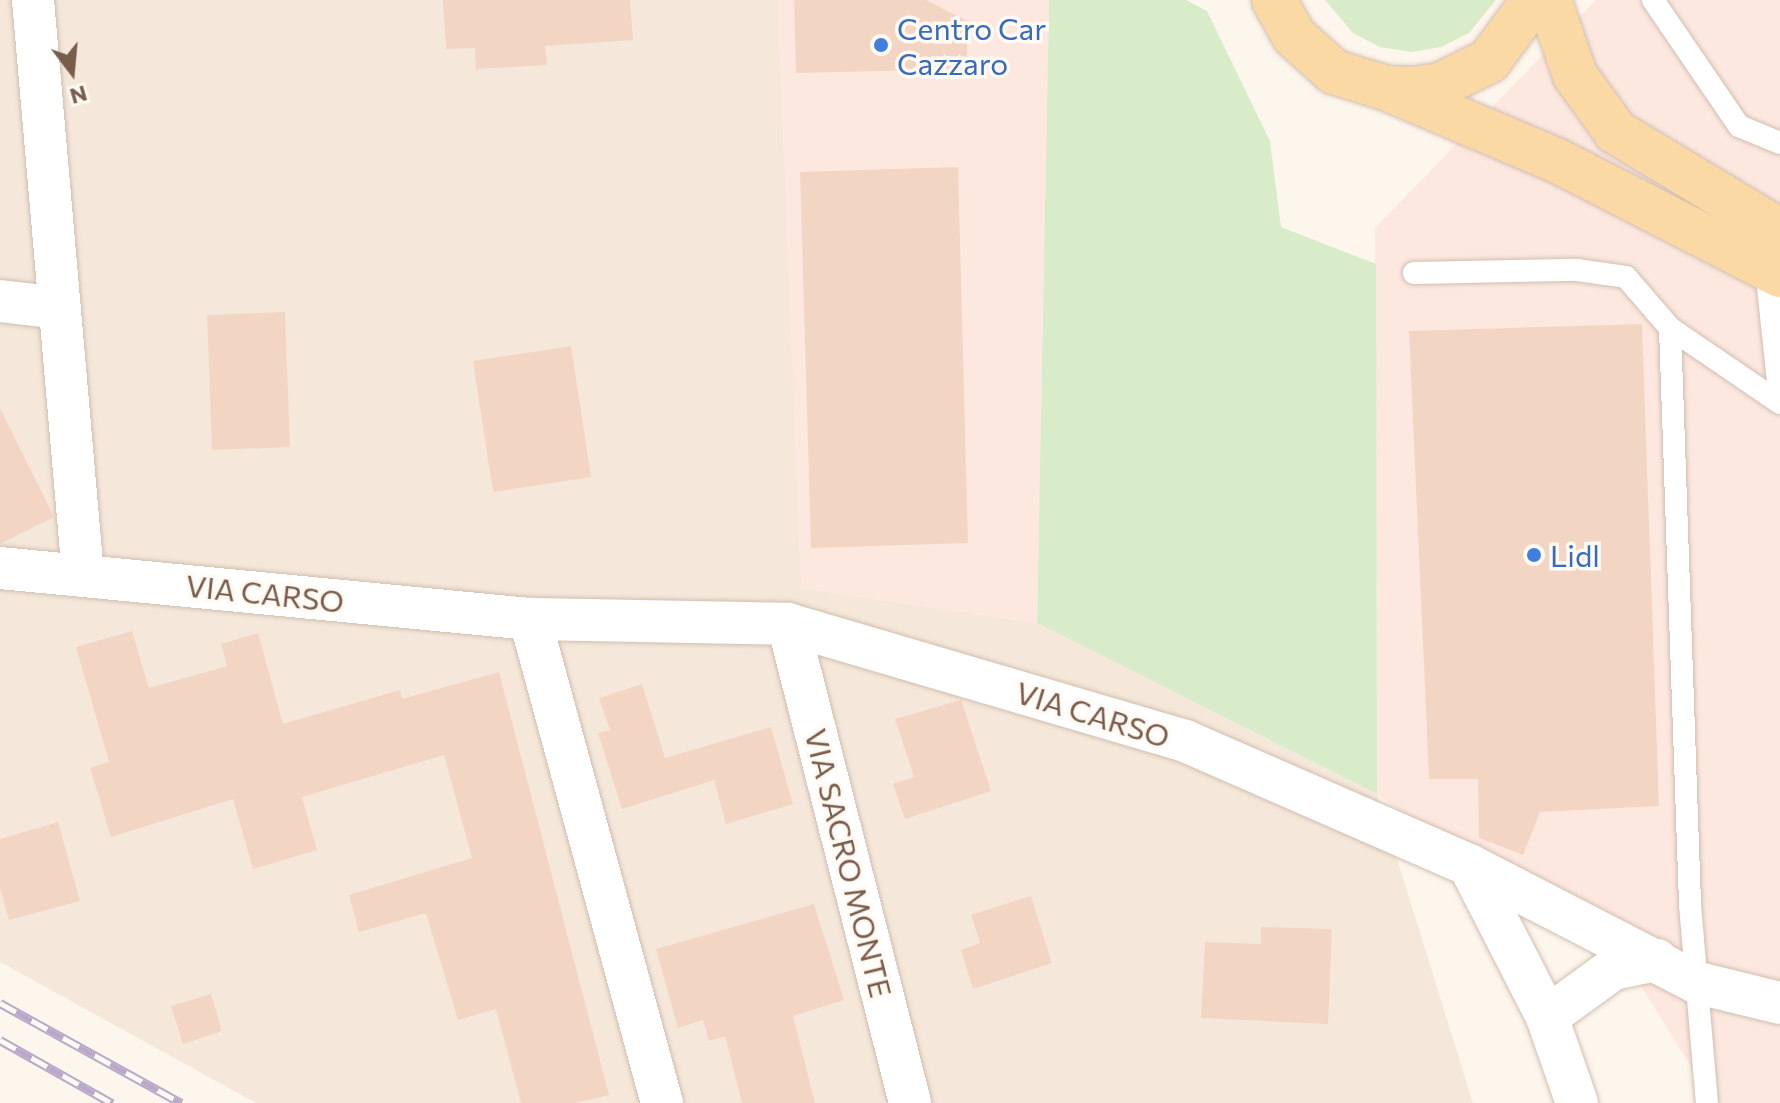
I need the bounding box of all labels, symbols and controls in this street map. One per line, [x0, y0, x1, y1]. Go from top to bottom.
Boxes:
place label: Centro Car Cazzaro [897, 10, 1046, 80]
north arrow [32, 32, 112, 112]
marker: Centro Car Cazzaro [872, 36, 890, 54]
text: N [67, 80, 90, 111]
place label: Lidl [1550, 537, 1600, 573]
marker: Lidl [1525, 546, 1543, 564]
street label: VIA CARSO [184, 567, 346, 619]
street label: VIA CARSO [1012, 674, 1174, 754]
street label: VIA SACRO MONTE [798, 725, 900, 1001]

